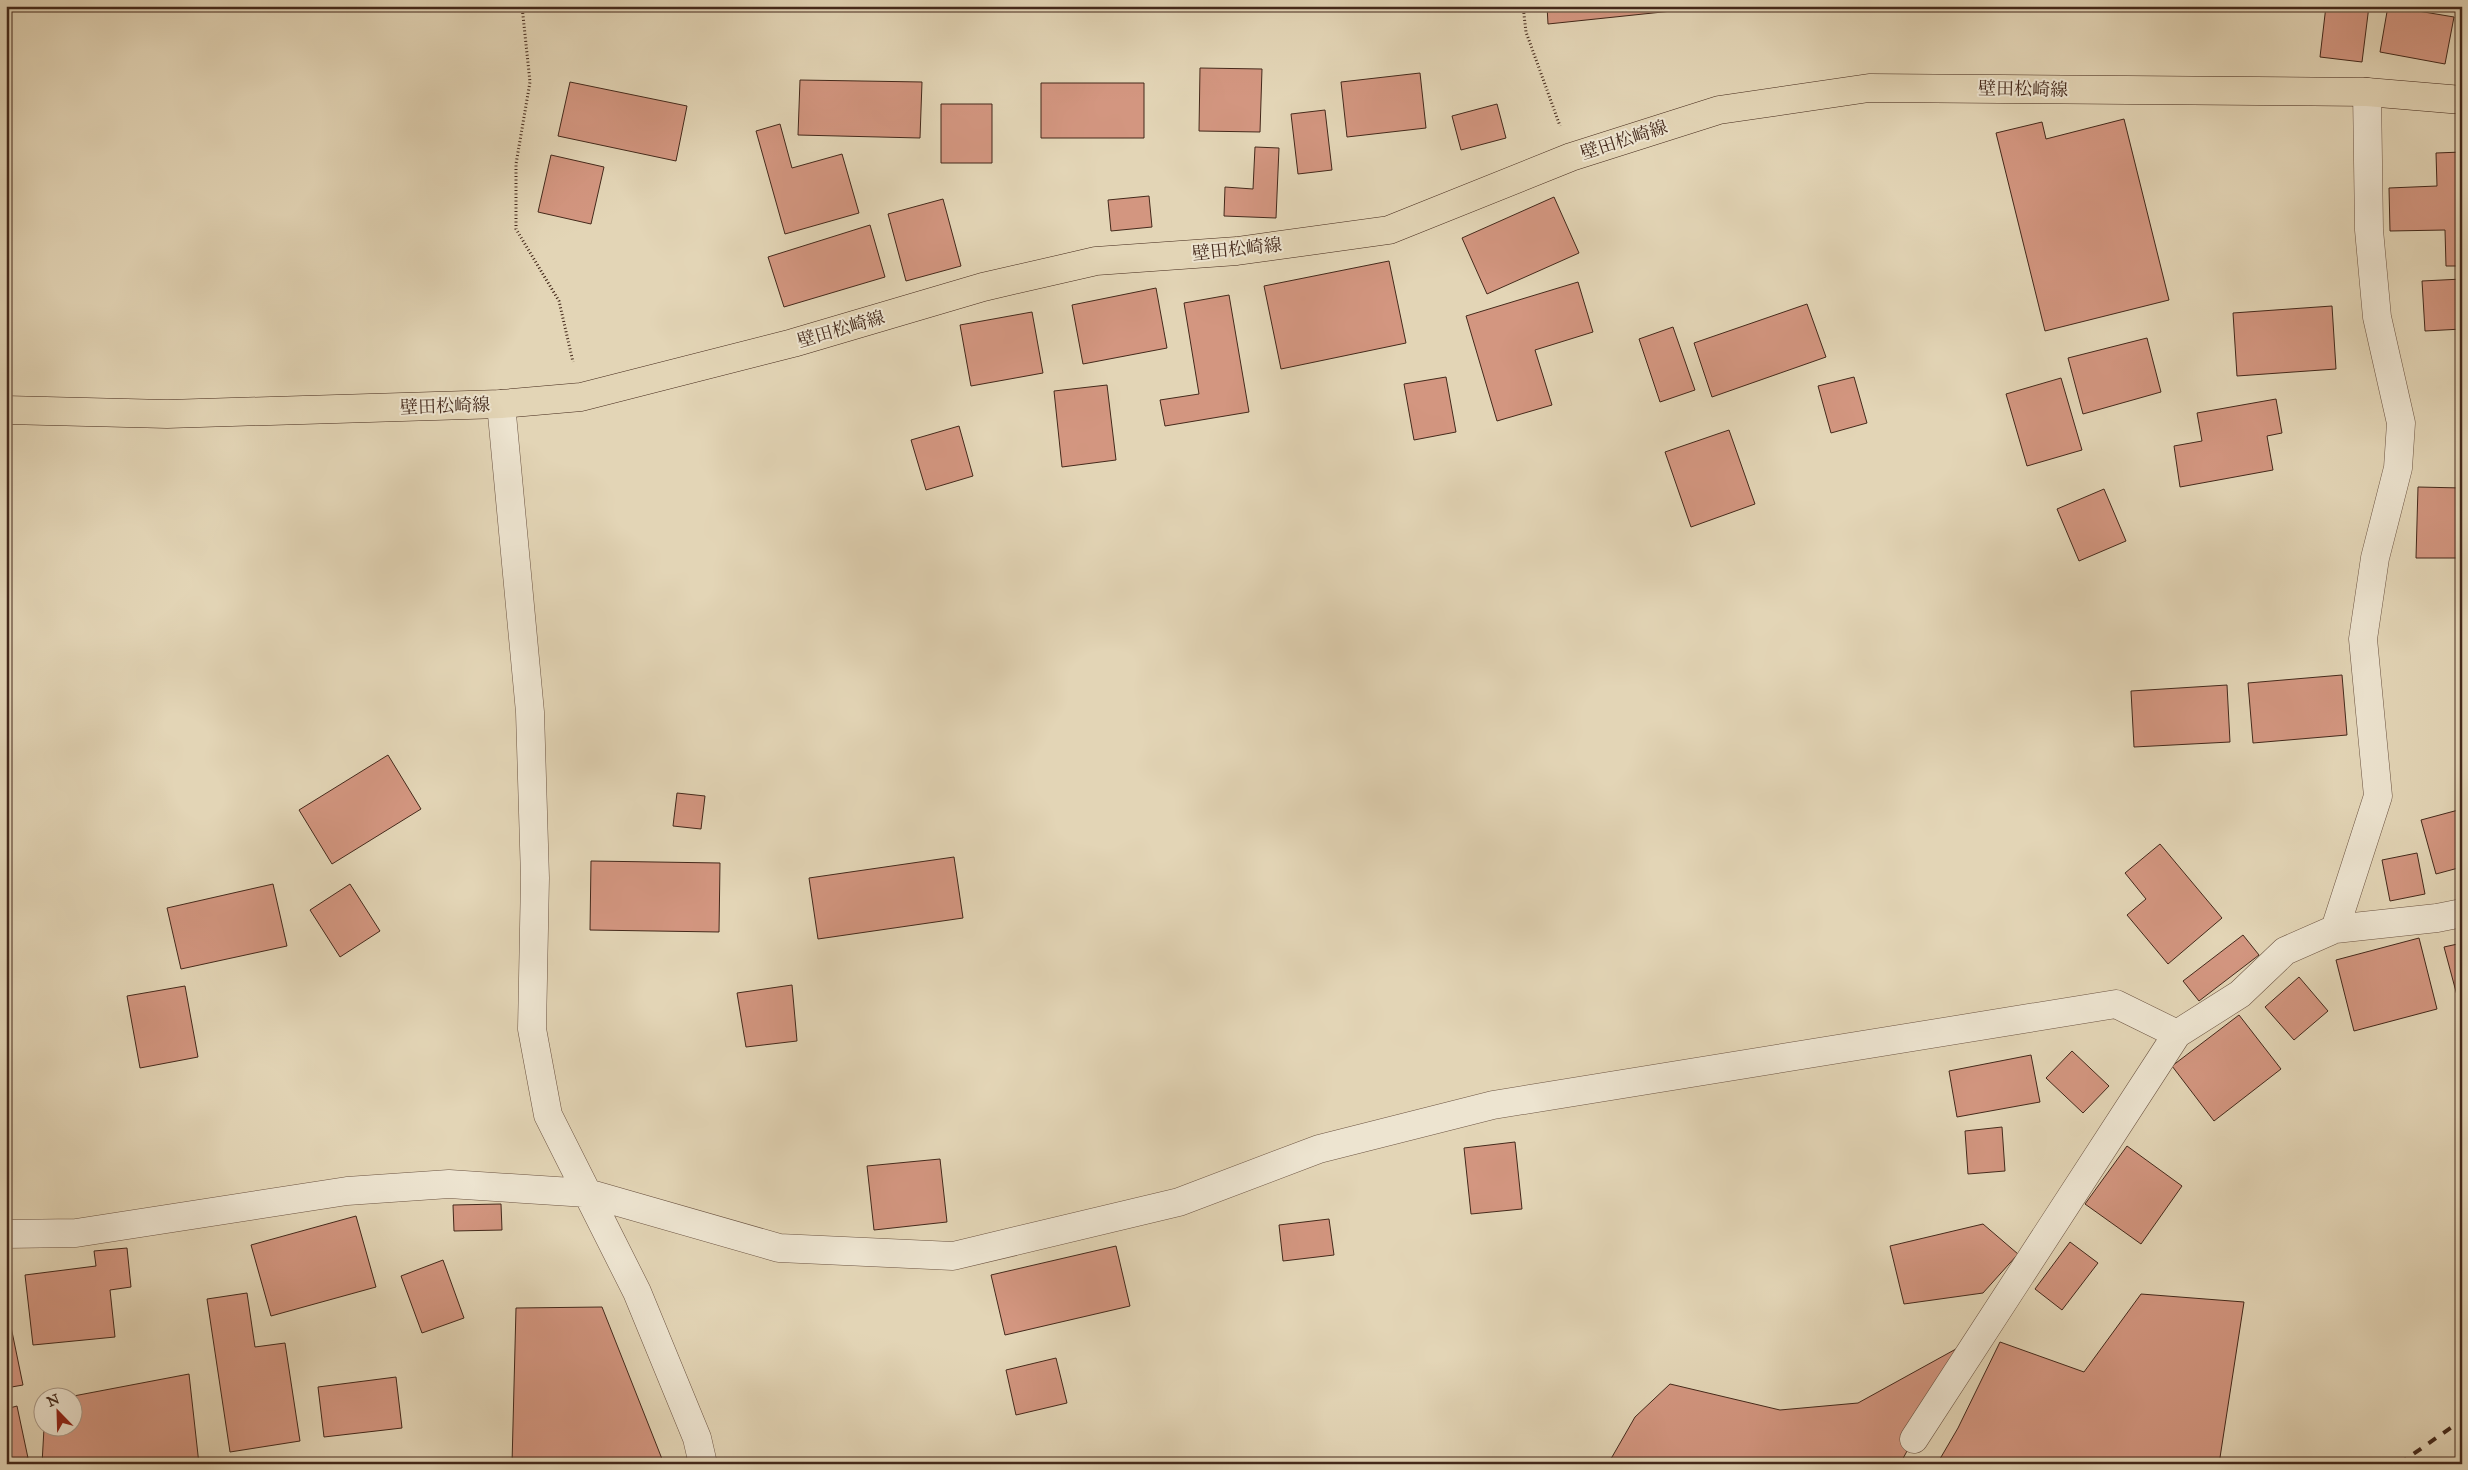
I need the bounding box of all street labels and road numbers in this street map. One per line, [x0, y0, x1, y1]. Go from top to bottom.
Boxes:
street label: 壁田松崎線 [1978, 77, 2068, 101]
street label: 壁田松崎線 [1578, 116, 1670, 164]
street label: 壁田松崎線 [1191, 233, 1283, 265]
street label: 壁田松崎線 [795, 306, 887, 352]
street label: 壁田松崎線 [400, 393, 490, 419]

